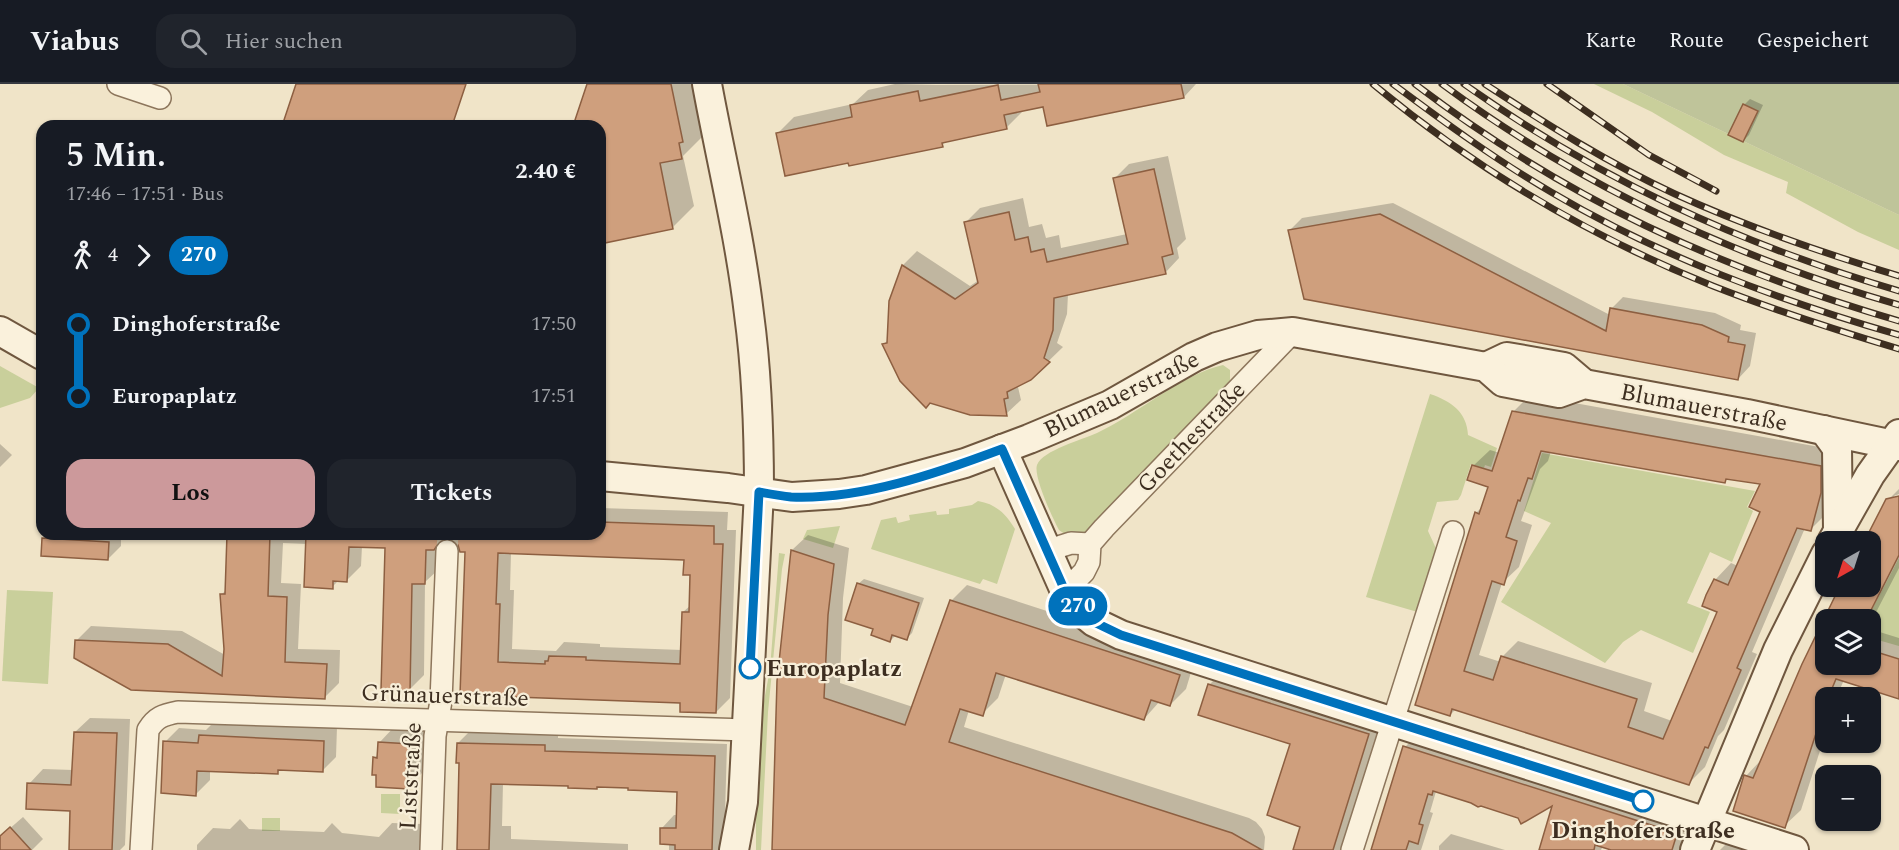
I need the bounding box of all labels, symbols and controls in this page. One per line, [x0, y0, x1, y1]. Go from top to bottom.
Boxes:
search box [156, 14, 576, 68]
text: Viabus [30, 20, 120, 63]
icon: search [177, 25, 210, 58]
text: Hier suchen [225, 25, 343, 58]
text: Karte [1585, 25, 1636, 57]
text: Route [1669, 25, 1724, 57]
text: Gespeichert [1757, 25, 1869, 57]
text: 5 Min. [66, 131, 166, 181]
text: 2.40 € [515, 155, 576, 188]
text: 17:46 – 17:51 · Bus [66, 179, 224, 209]
icon: walk [66, 239, 99, 272]
icon: forward [127, 239, 160, 272]
text: 270 [181, 239, 216, 271]
text: 4 [108, 240, 118, 270]
text: Dinghoferstraße [112, 308, 280, 341]
text: 17:50 [531, 309, 576, 339]
street label: Blumauerstraße [1037, 342, 1205, 448]
street label: Goethestraße [1129, 374, 1255, 502]
street label: Blumauerstraße [1617, 374, 1790, 442]
text: Europaplatz [112, 380, 237, 413]
text: 17:51 [531, 381, 576, 411]
button: Los [66, 459, 315, 528]
button: Tickets [327, 459, 576, 528]
north arrow [1815, 531, 1881, 597]
map controls [1815, 531, 1881, 831]
line badge: 270 [1044, 586, 1112, 626]
text: 270 [1060, 590, 1096, 622]
button: layers [1815, 609, 1881, 675]
place label: Europaplatz [766, 651, 902, 687]
marker: Europaplatz [739, 657, 761, 679]
street label: Grünauerstraße [360, 675, 530, 717]
button: + [1815, 687, 1881, 753]
street label: Liststraße [390, 721, 432, 831]
button: − [1815, 765, 1881, 831]
marker: Dinghoferstraße [1632, 790, 1654, 812]
place label: Dinghoferstraße [1551, 813, 1735, 849]

